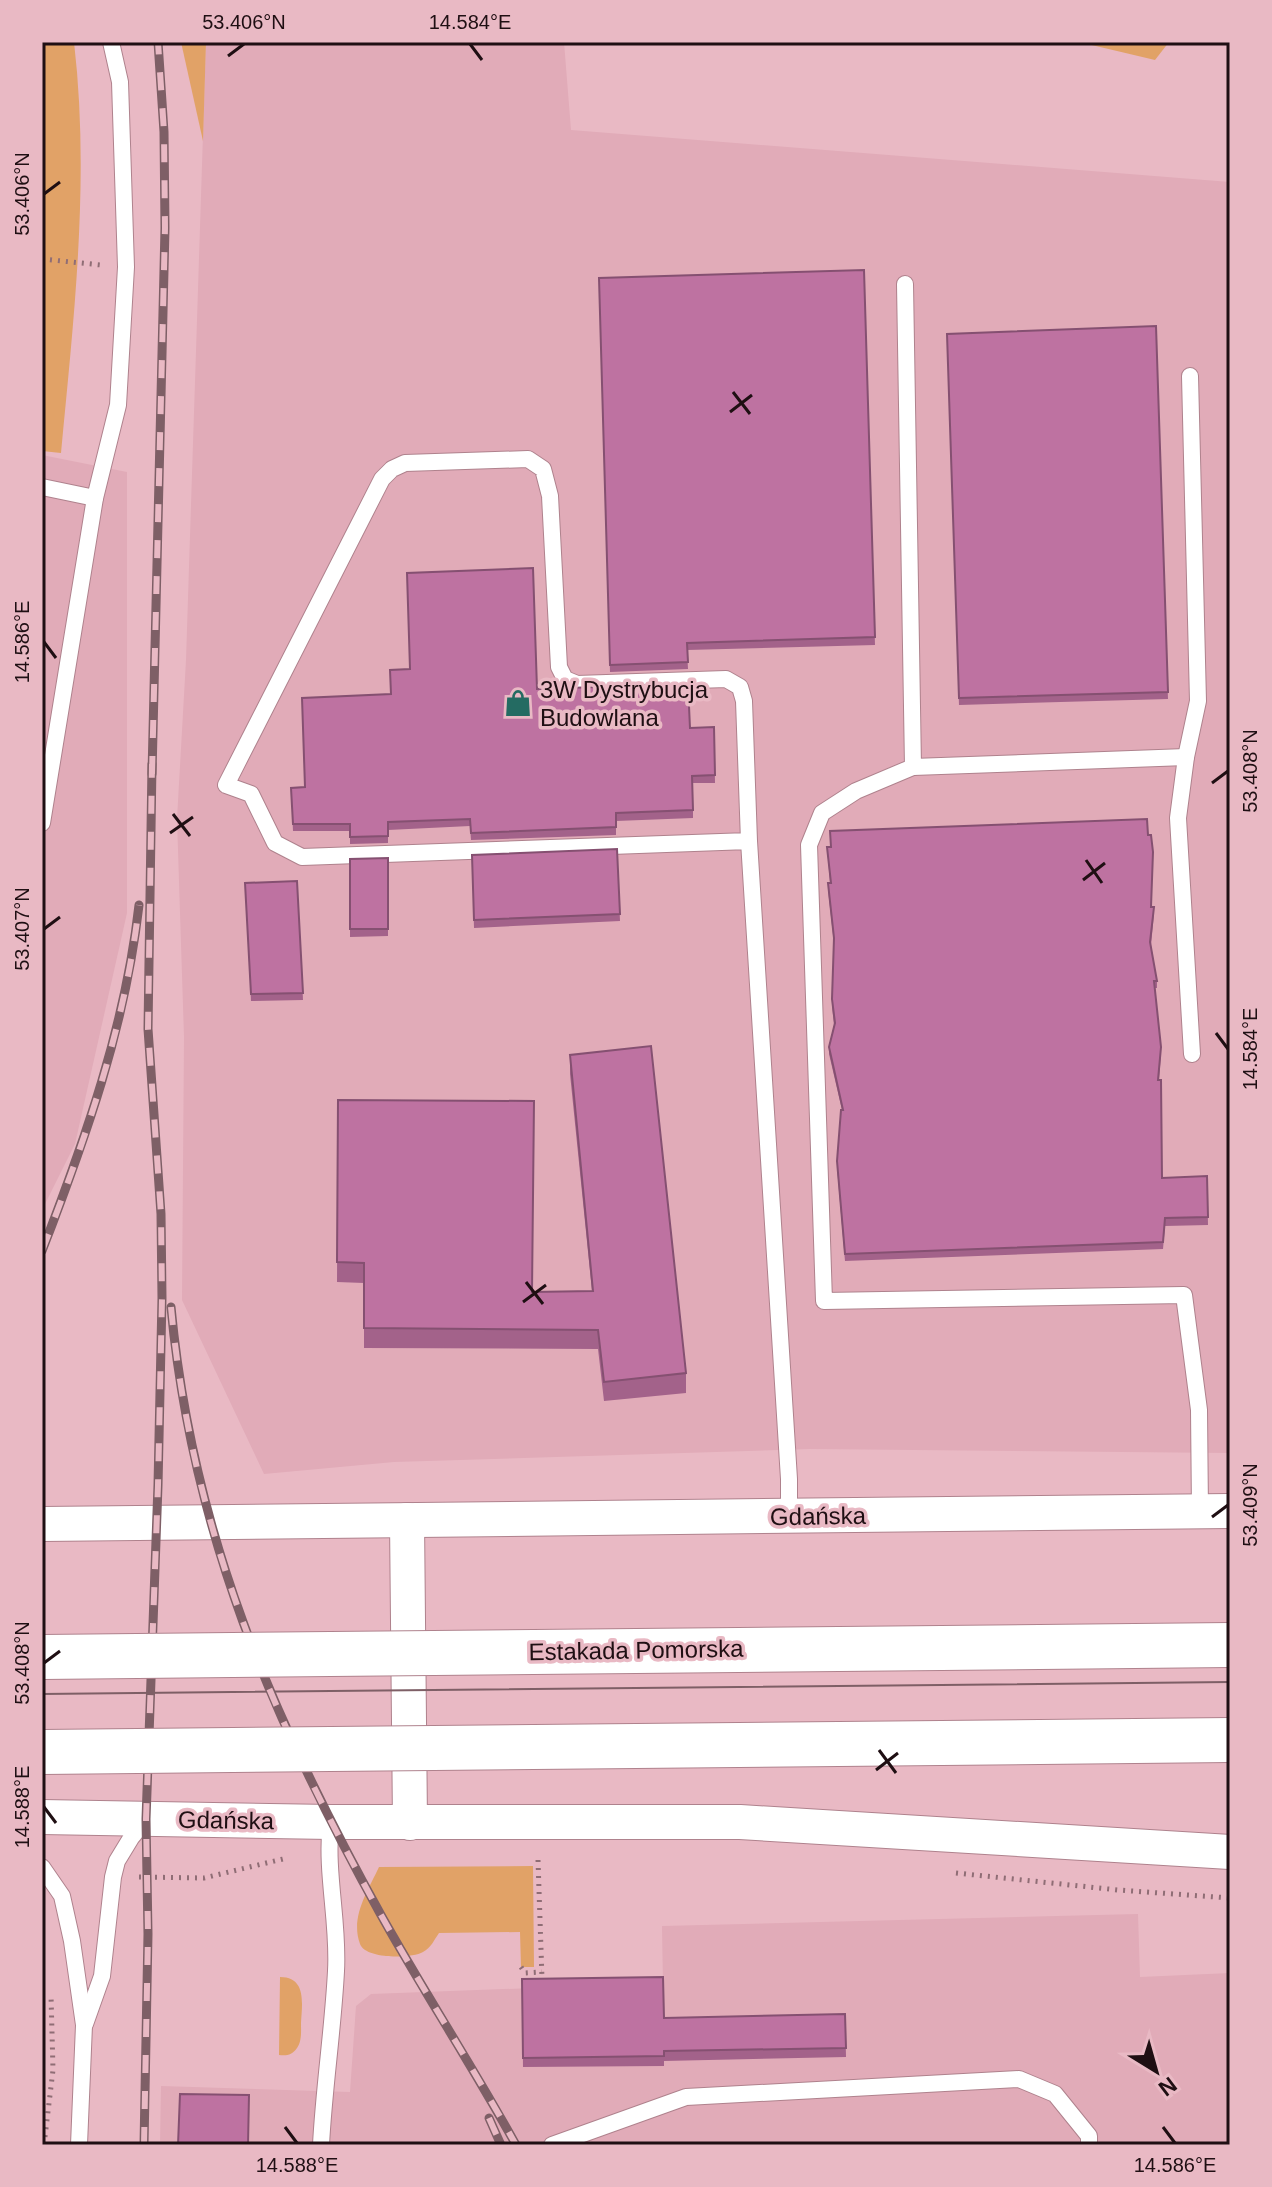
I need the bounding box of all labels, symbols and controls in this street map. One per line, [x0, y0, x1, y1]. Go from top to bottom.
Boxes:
text: 53.406°N [202, 11, 286, 33]
text: 14.584°E [429, 11, 511, 33]
text: 53.406°N [11, 152, 33, 236]
text: 14.586°E [11, 601, 33, 683]
place label: 3W Dystrybucja Budowlana [540, 676, 709, 731]
shop icon: 3W Dystrybucja Budowlana [503, 688, 533, 718]
text: 53.408°N [1239, 729, 1261, 813]
text: 53.407°N [11, 887, 33, 971]
text: 14.584°E [1239, 1008, 1261, 1090]
text: 53.409°N [1239, 1463, 1261, 1547]
street label: Gdańska [770, 1502, 867, 1530]
text: 53.408°N [11, 1621, 33, 1705]
street label: Estakada Pomorska [528, 1635, 744, 1665]
text: 14.588°E [11, 1766, 33, 1848]
street label: Gdańska [178, 1806, 275, 1834]
north arrow [1116, 2031, 1196, 2111]
text: N [1154, 2072, 1182, 2101]
text: 14.588°E [256, 2154, 338, 2176]
text: 14.586°E [1134, 2154, 1216, 2176]

